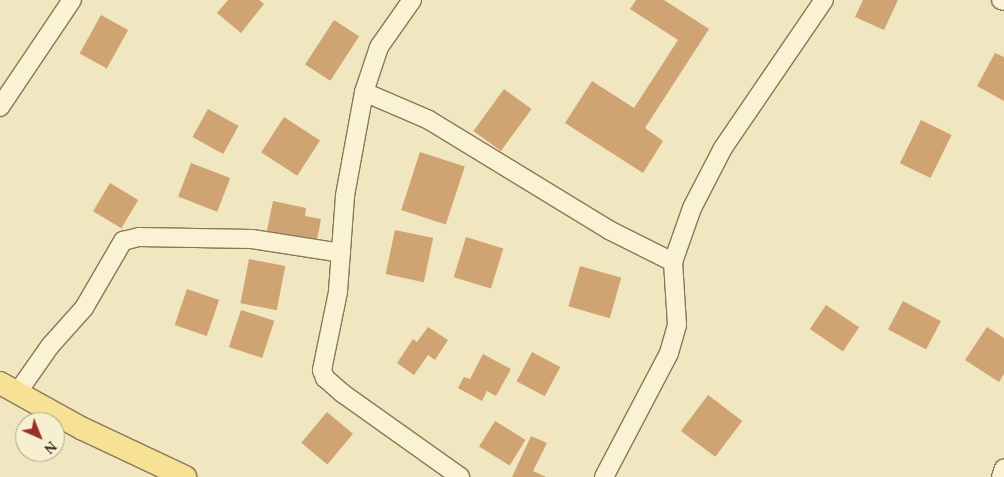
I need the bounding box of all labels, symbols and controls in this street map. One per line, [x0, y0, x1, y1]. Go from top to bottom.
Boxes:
north arrow [15, 412, 65, 462]
text: N [39, 436, 61, 459]

